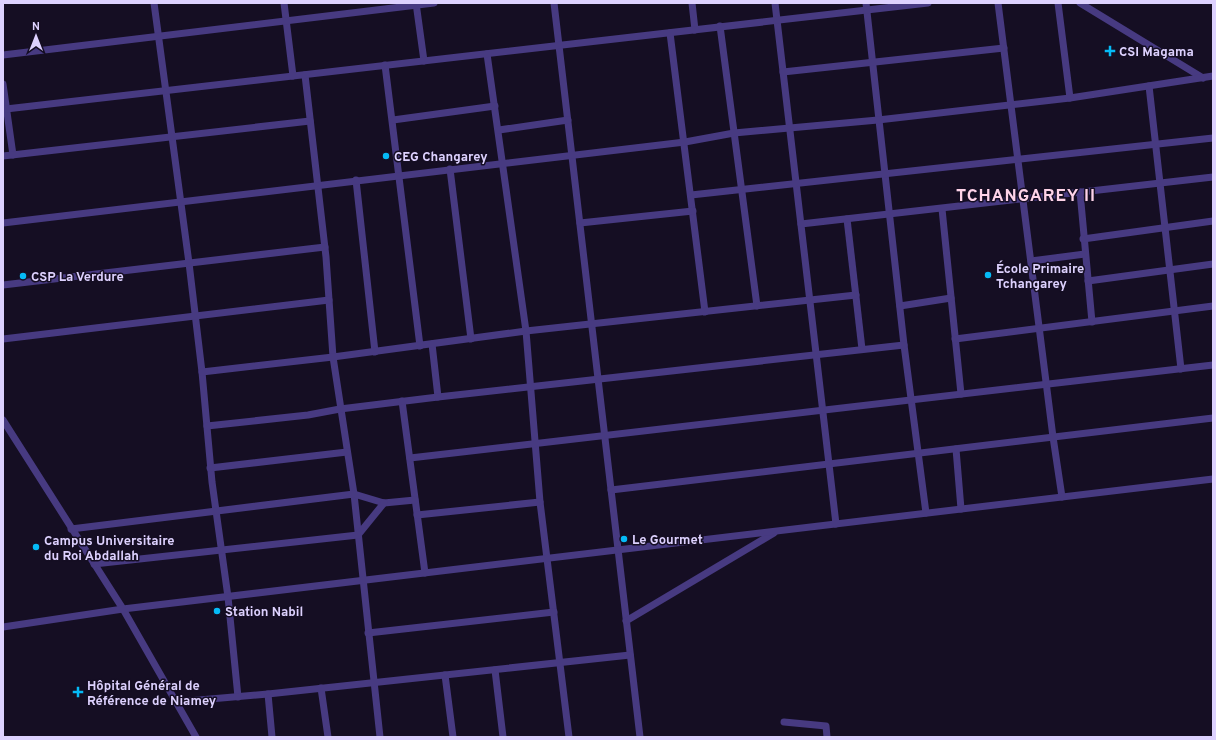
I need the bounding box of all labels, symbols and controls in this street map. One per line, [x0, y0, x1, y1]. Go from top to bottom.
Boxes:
north arrow [16, 16, 56, 56]
text: N [32, 20, 40, 34]
marker: CSI Magama [1104, 45, 1116, 57]
place label: CSI Magama [1119, 45, 1194, 61]
place label: CEG Changarey [394, 150, 488, 166]
marker: CEG Changarey [381, 151, 391, 161]
district label: TCHANGAREY II [956, 186, 1096, 208]
place label: École Primaire Tchangarey [996, 260, 1084, 293]
place label: CSP La Verdure [31, 270, 124, 286]
marker: École Primaire Tchangarey [983, 270, 993, 280]
marker: CSP La Verdure [18, 271, 28, 281]
place label: Le Gourmet [632, 533, 703, 549]
place label: Campus Universitaire du Roi Abdallah [44, 534, 175, 565]
marker: Le Gourmet [619, 534, 629, 544]
marker: Campus Universitaire du Roi Abdallah [31, 542, 41, 552]
place label: Station Nabil [225, 605, 303, 621]
marker: Station Nabil [212, 606, 222, 616]
place label: Hôpital Général de Référence de Niamey [87, 679, 217, 710]
marker: Hôpital Général de Référence de Niamey [72, 686, 84, 698]

